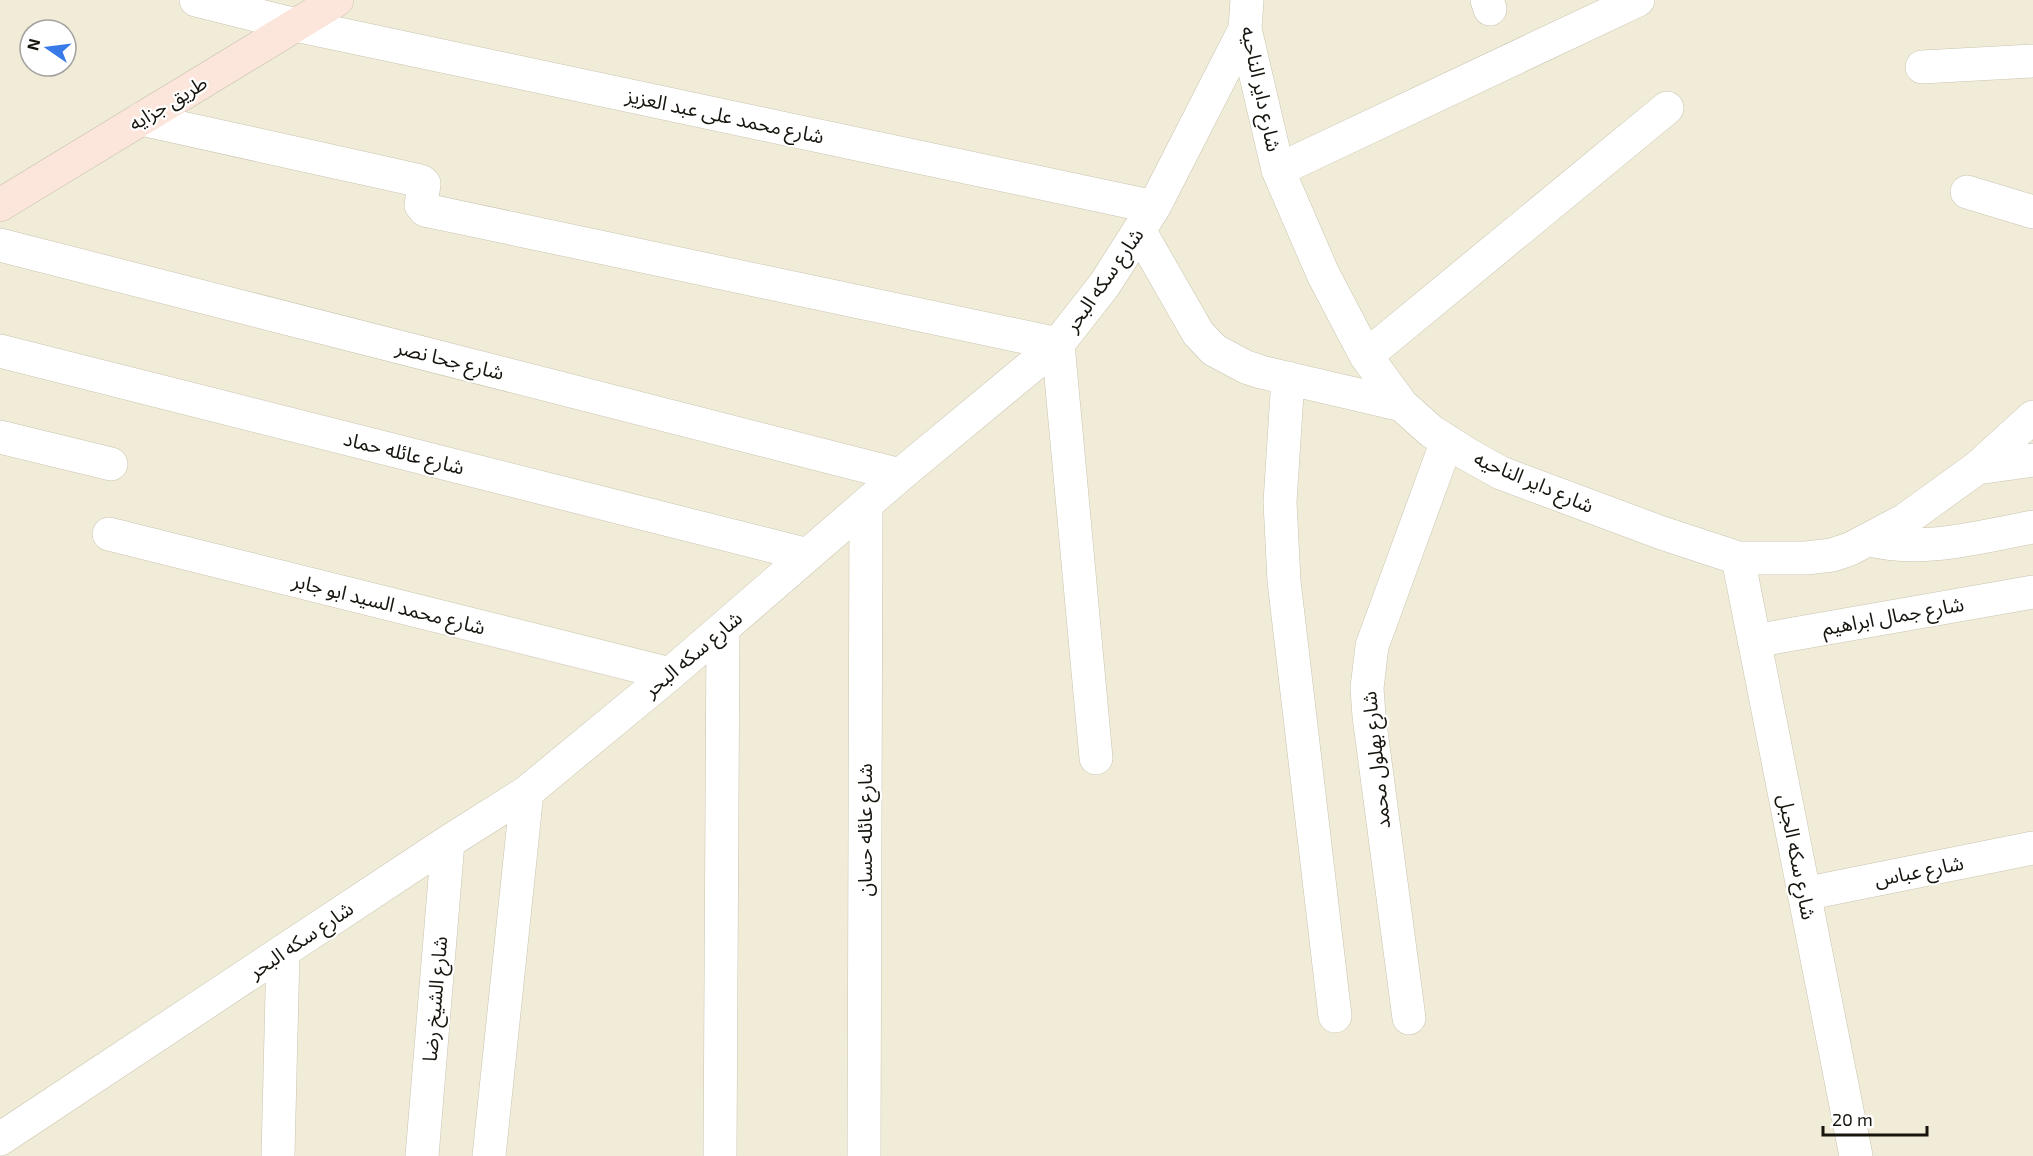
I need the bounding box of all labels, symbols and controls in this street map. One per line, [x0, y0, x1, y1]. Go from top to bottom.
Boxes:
north arrow [18, 18, 78, 78]
street label: شارع داير الناحيه [1233, 24, 1287, 155]
text: N [22, 36, 44, 52]
street label: طريق جزايه [124, 69, 212, 137]
street label: شارع محمد على عبد العزيز [622, 82, 827, 152]
street label: شارع سكه البحر [1058, 223, 1151, 339]
street label: شارع جحا نصر [392, 334, 507, 388]
street label: شارع عائله حماد [340, 425, 467, 483]
street label: شارع داير الناحيه [1469, 445, 1598, 521]
street label: شارع محمد السيد ابو جابر [288, 567, 488, 642]
street label: شارع جمال ابراهيم [1820, 591, 1966, 643]
street label: شارع سكه البحر [638, 605, 749, 705]
street label: شارع بهلول محمد [1356, 690, 1398, 830]
street label: شارع عائله حسان [852, 763, 880, 897]
street label: شارع سكه الجبل [1770, 792, 1822, 923]
street label: شارع عباس [1872, 850, 1966, 894]
street label: شارع سكه البحر [243, 895, 360, 987]
street label: شارع الشيخ رضا [417, 935, 455, 1063]
scale bar [1823, 1099, 1926, 1137]
text: 20 m [1832, 1108, 1873, 1130]

